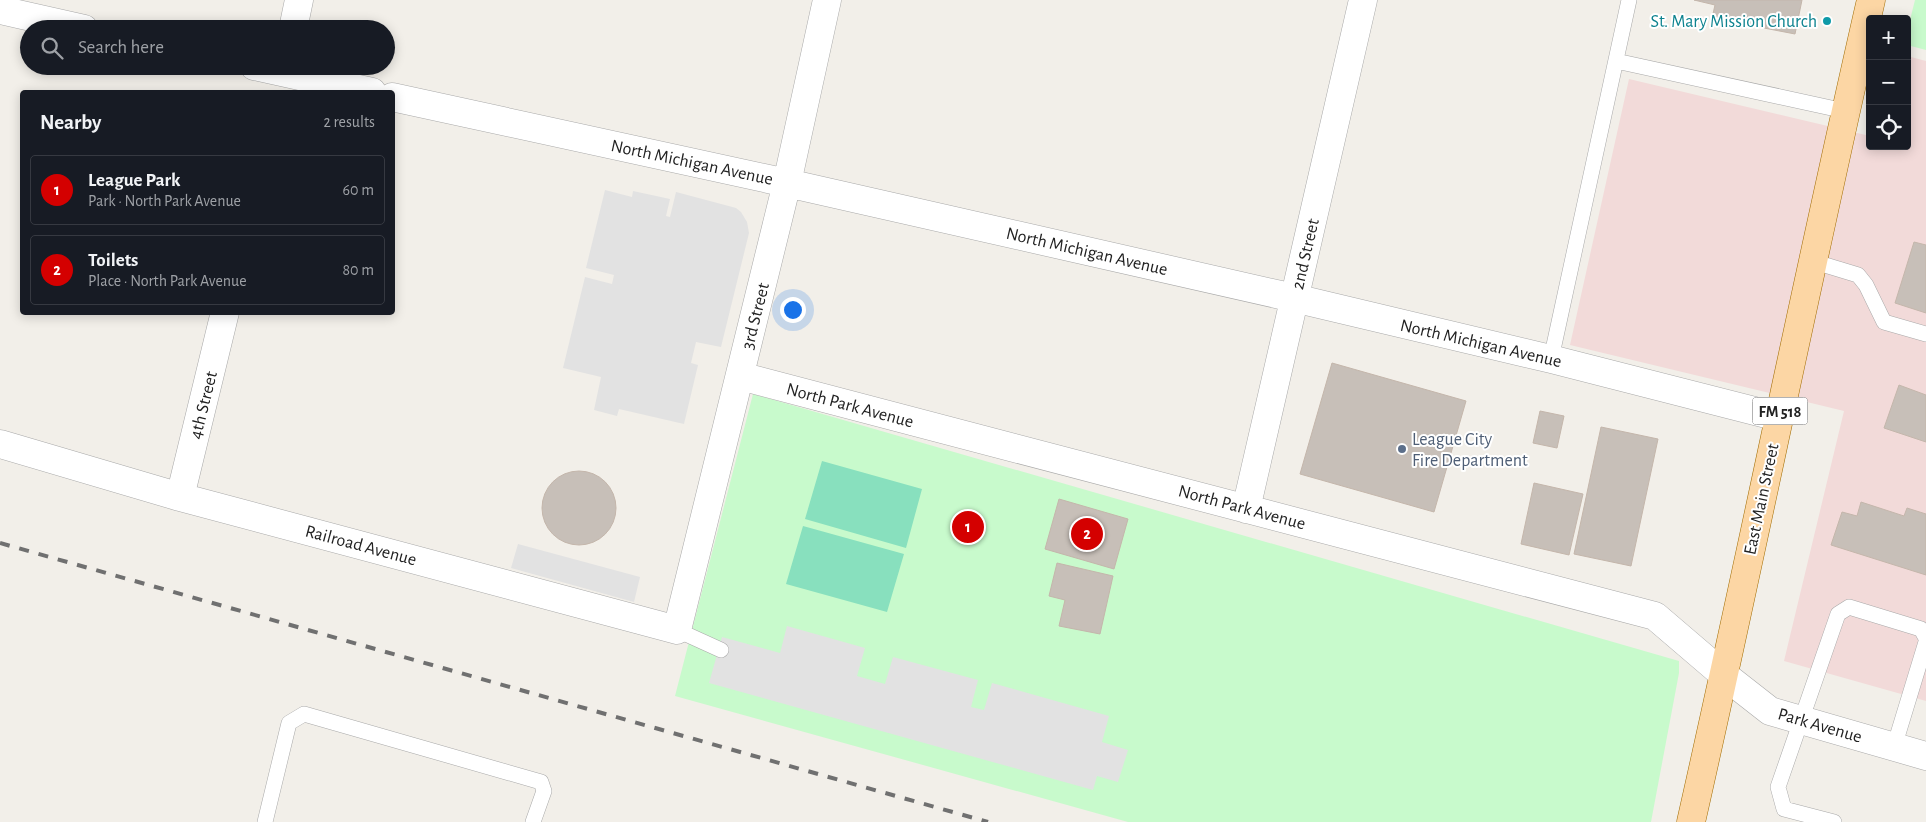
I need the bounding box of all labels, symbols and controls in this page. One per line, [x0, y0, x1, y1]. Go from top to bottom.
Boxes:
place label: St. Mary Mission Church [1650, 13, 1817, 31]
marker: St. Mary Mission Church [1821, 15, 1833, 27]
map controls [1866, 15, 1911, 150]
button: + [1866, 15, 1911, 60]
search box [20, 20, 395, 75]
icon: search [38, 34, 66, 62]
text: Search here [78, 38, 164, 57]
button: − [1866, 60, 1911, 105]
button: locate [1866, 105, 1911, 150]
text: Nearby [40, 112, 101, 133]
text: 2 results [323, 114, 375, 130]
street label: North Michigan Avenue [609, 137, 774, 189]
text: League Park [88, 171, 180, 190]
text: 1 [54, 182, 60, 198]
text: 60 m [343, 182, 374, 198]
text: Park · North Park Avenue [88, 193, 241, 209]
street label: 2nd Street [1289, 217, 1323, 291]
street label: North Michigan Avenue [1004, 225, 1169, 279]
text: Toilets [88, 251, 138, 270]
text: 2 [53, 262, 61, 278]
text: 80 m [343, 262, 374, 278]
text: Place · North Park Avenue [88, 273, 247, 289]
street label: 3rd Street [739, 281, 773, 351]
your location [780, 297, 806, 323]
street label: North Michigan Avenue [1398, 317, 1563, 371]
street label: 4th Street [187, 369, 221, 441]
street label: North Park Avenue [784, 380, 915, 432]
road number: FM 518 [1752, 398, 1808, 424]
place label: League City Fire Department [1412, 431, 1528, 470]
street label: East Main Street [1741, 442, 1783, 557]
marker: League City Fire Department [1396, 443, 1408, 455]
street label: North Park Avenue [1176, 482, 1307, 534]
pin: 1 [952, 508, 984, 546]
pin: 2 [1071, 515, 1103, 553]
street label: Railroad Avenue [303, 522, 418, 569]
street label: Park Avenue [1776, 705, 1864, 747]

